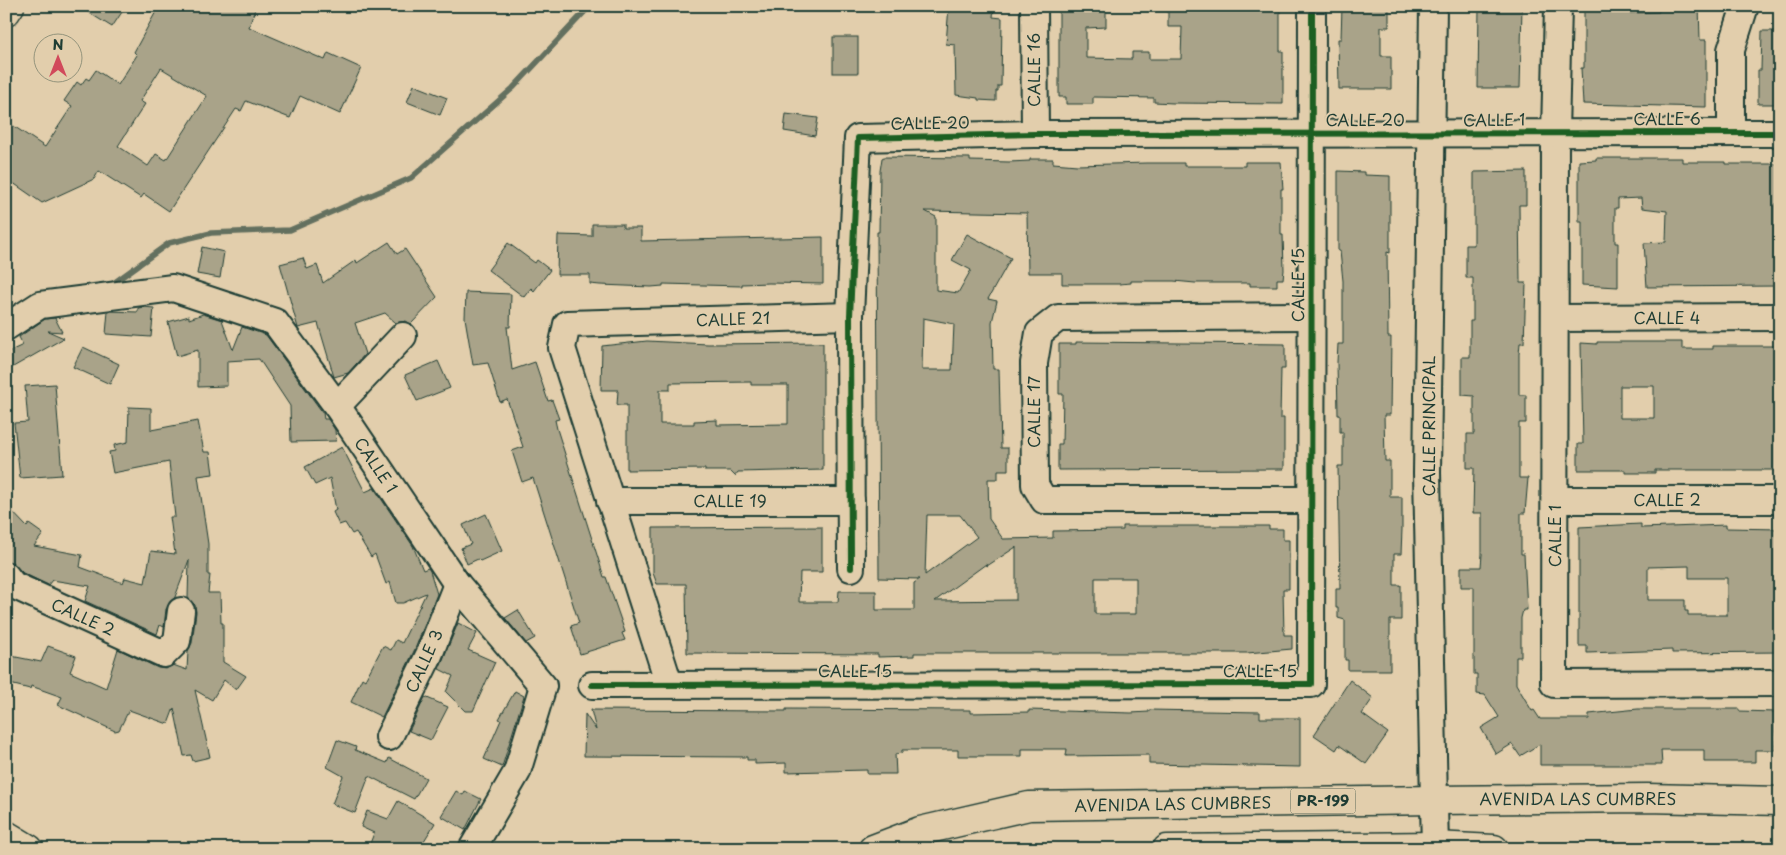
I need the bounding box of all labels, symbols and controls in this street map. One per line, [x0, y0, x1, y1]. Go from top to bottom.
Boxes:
north arrow [32, 32, 82, 82]
street label: CALLE 16 [1021, 33, 1045, 107]
text: N [52, 34, 64, 55]
street label: CALLE 1 [1463, 106, 1525, 132]
street label: CALLE 6 [1633, 106, 1701, 130]
street label: CALLE 20 [1325, 107, 1405, 131]
street label: CALLE 20 [890, 109, 970, 135]
street label: CALLE 15 [1285, 248, 1309, 322]
street label: CALLE 21 [695, 305, 771, 331]
street label: CALLE 4 [1634, 305, 1700, 329]
street label: CALLE PRINCIPAL [1416, 356, 1440, 496]
street label: CALLE 17 [1021, 376, 1045, 448]
street label: CALLE 1 [349, 432, 404, 497]
street label: CALLE 2 [1633, 487, 1701, 511]
street label: CALLE 19 [693, 488, 767, 512]
street label: CALLE 1 [1542, 505, 1566, 567]
street label: CALLE 2 [48, 591, 119, 641]
street label: CALLE 3 [398, 625, 448, 696]
street label: CALLE 15 [818, 658, 892, 682]
street label: CALLE 15 [1223, 658, 1297, 682]
street label: AVENIDA LAS CUMBRES [1479, 786, 1677, 810]
road number: PR-199 [1290, 788, 1356, 814]
street label: AVENIDA LAS CUMBRES [1074, 789, 1272, 817]

